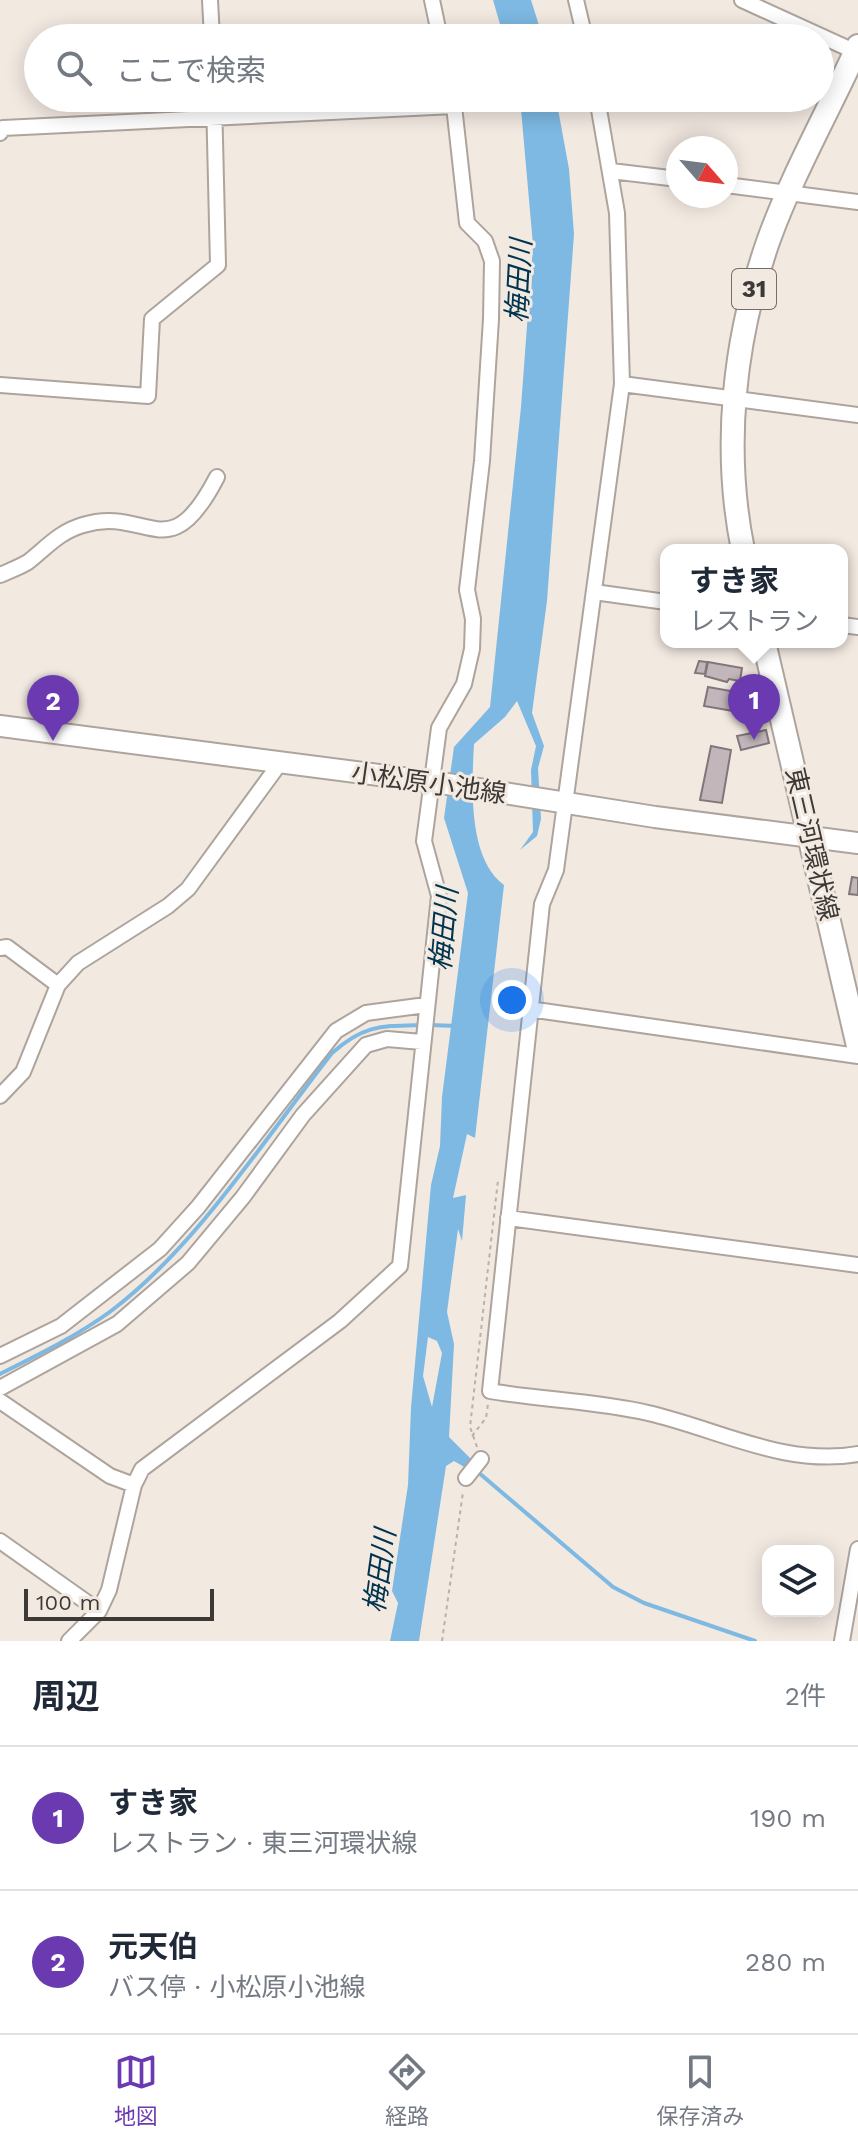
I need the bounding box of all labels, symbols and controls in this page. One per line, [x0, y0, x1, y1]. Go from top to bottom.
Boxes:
search box [24, 24, 834, 112]
icon: search [52, 46, 96, 90]
text: ここで検索 [116, 53, 266, 88]
north arrow [666, 136, 738, 208]
water label: 梅田川 [500, 235, 538, 324]
road number: 31 [732, 269, 776, 309]
popup [660, 544, 848, 648]
text: すき家 [689, 563, 779, 598]
text: レストラン [689, 606, 819, 636]
pin: 1 [728, 674, 780, 740]
pin: 2 [27, 675, 79, 741]
street label: 小松原小池線 [350, 757, 508, 809]
street label: 東三河環状線 [780, 765, 844, 923]
water label: 梅田川 [424, 883, 464, 972]
your location [492, 980, 532, 1020]
water label: 梅田川 [358, 1524, 403, 1615]
map controls [762, 1545, 834, 1617]
button: layers [762, 1545, 834, 1617]
scale bar [24, 1585, 214, 1621]
text: 100 m [36, 1590, 100, 1615]
text: 周辺 [32, 1676, 100, 1716]
text: 2件 [785, 1681, 826, 1711]
text: すき家 [108, 1785, 198, 1820]
text: 1 [52, 1803, 64, 1833]
text: 190 m [750, 1803, 826, 1833]
text: レストラン · 東三河環状線 [108, 1828, 418, 1858]
text: 元天伯 [108, 1929, 198, 1964]
text: 2 [50, 1947, 66, 1977]
text: 280 m [745, 1947, 826, 1977]
text: バス停 · 小松原小池線 [108, 1972, 366, 2002]
tab: 地図 [114, 2050, 158, 2130]
tab: 経路 [385, 2050, 429, 2130]
tab: 保存済み [656, 2050, 744, 2130]

